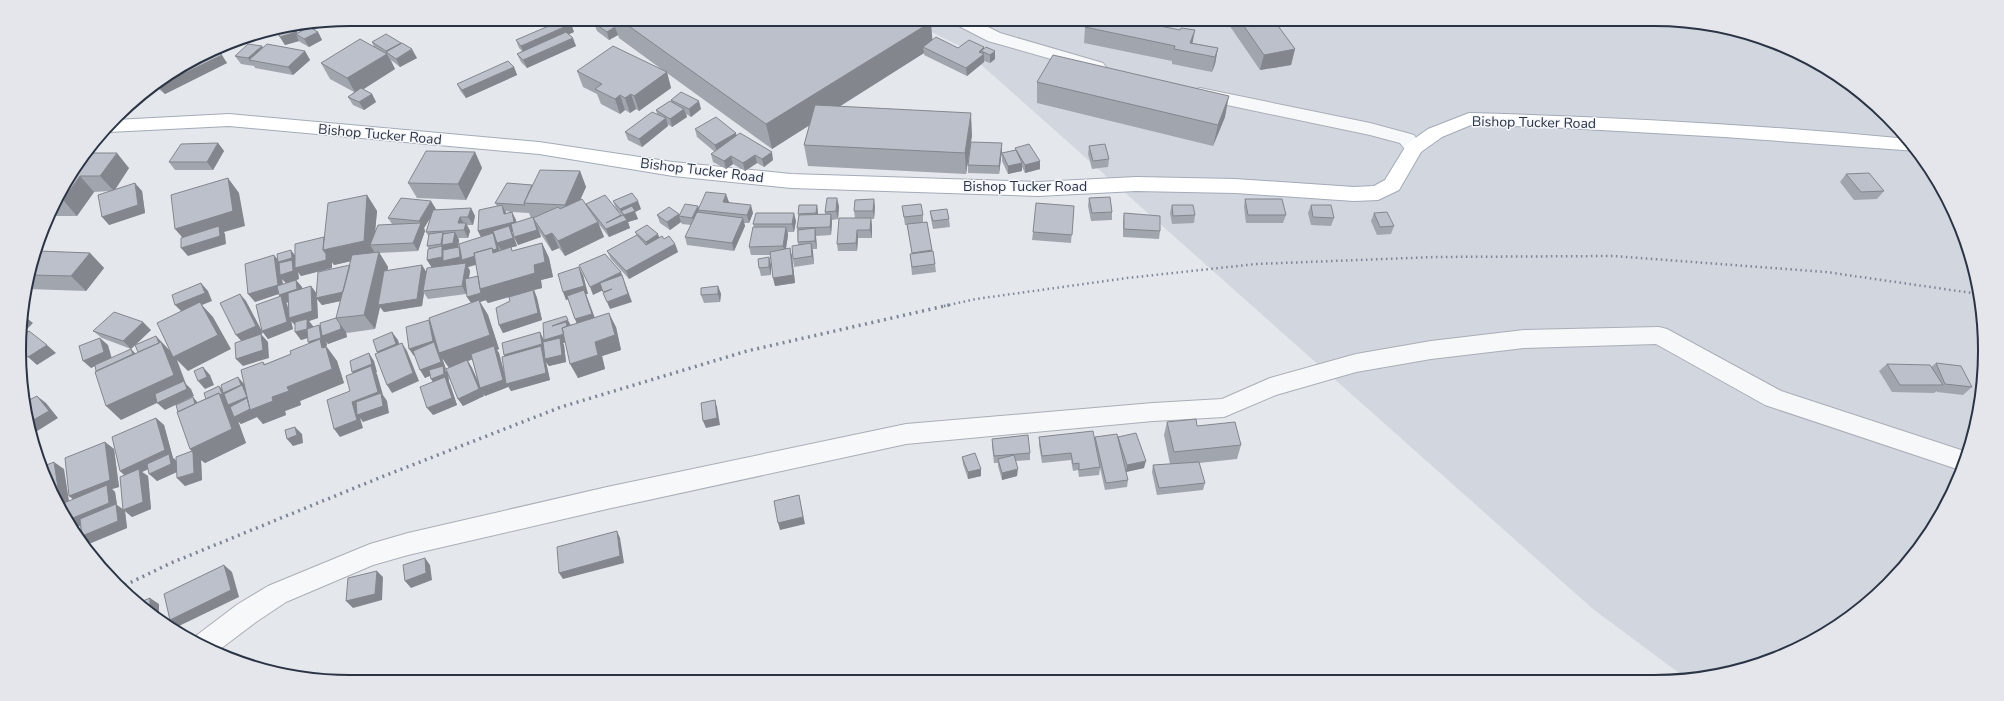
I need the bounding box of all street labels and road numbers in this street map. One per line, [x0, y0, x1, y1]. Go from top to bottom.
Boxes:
street label: Bishop Tucker Road [1472, 112, 1596, 133]
street label: Bishop Tucker Road [317, 120, 443, 149]
street label: Bishop Tucker Road [639, 154, 765, 187]
street label: Bishop Tucker Road [963, 177, 1087, 196]

